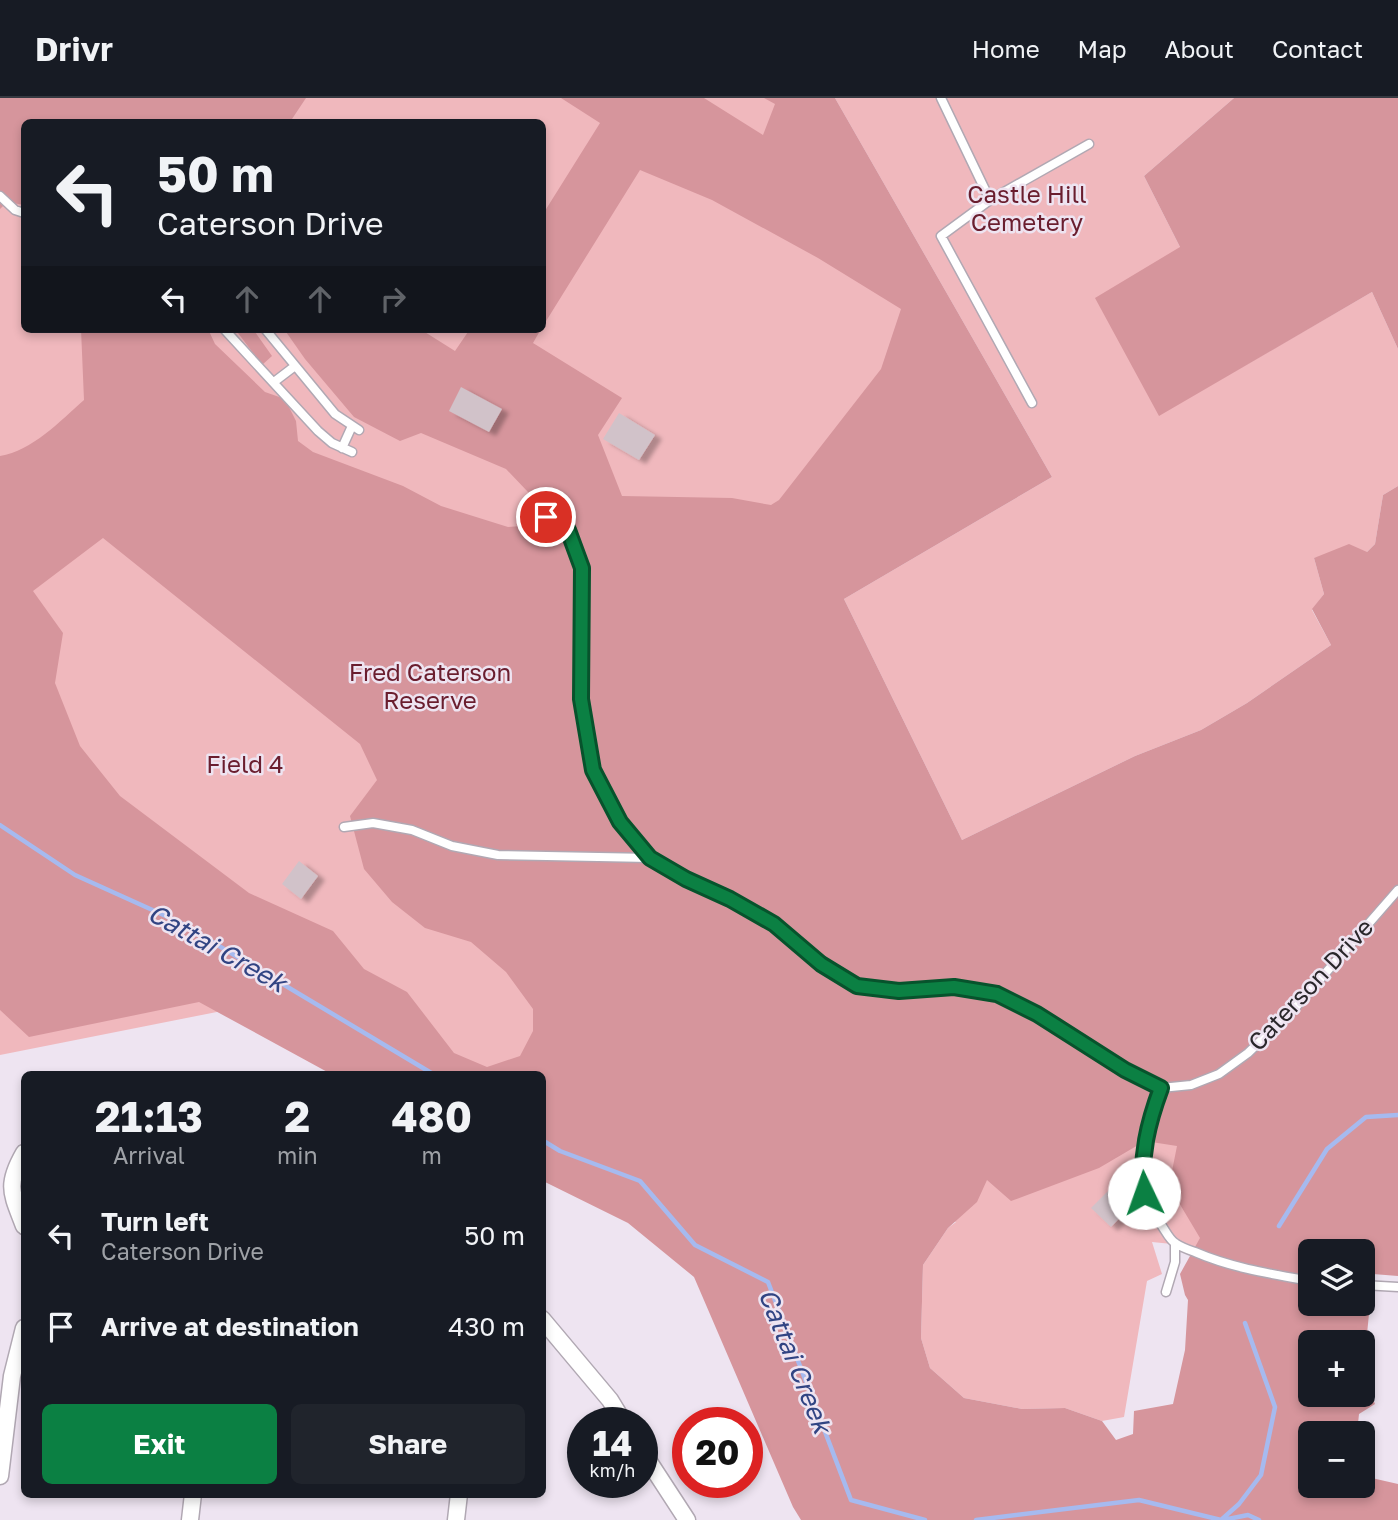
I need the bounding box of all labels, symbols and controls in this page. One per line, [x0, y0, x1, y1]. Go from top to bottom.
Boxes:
text: Drivr [35, 29, 113, 68]
text: Home [972, 34, 1040, 63]
text: Map [1078, 34, 1127, 63]
text: About [1165, 34, 1234, 63]
text: Contact [1272, 34, 1363, 63]
text: 50 m [157, 144, 274, 203]
icon: left [42, 147, 133, 238]
park label: Castle Hill Cemetery [967, 179, 1087, 236]
text: Caterson Drive [157, 204, 384, 242]
icon: left [155, 280, 193, 318]
icon: ahead [228, 280, 266, 318]
icon: ahead [301, 280, 339, 318]
icon: right [374, 280, 412, 318]
pin [516, 487, 576, 547]
icon: arrive [527, 498, 565, 536]
park label: Fred Caterson Reserve [349, 657, 511, 714]
park label: Field 4 [206, 749, 284, 778]
water label: Cattai Creek [143, 897, 294, 999]
street label: Caterson Drive [1241, 912, 1378, 1056]
text: 21:13 [95, 1091, 203, 1141]
text: 2 [284, 1091, 310, 1141]
text: 480 [392, 1091, 472, 1141]
text: Arrival [113, 1141, 185, 1169]
text: min [277, 1141, 318, 1169]
text: m [422, 1141, 442, 1169]
position arrow [1107, 1156, 1181, 1230]
text: Turn left [101, 1206, 209, 1237]
icon: left [42, 1217, 80, 1255]
text: 50 m [464, 1220, 525, 1251]
text: Caterson Drive [101, 1237, 264, 1265]
map controls [1298, 1239, 1375, 1498]
button: layers [1298, 1239, 1375, 1316]
water label: Cattai Creek [752, 1284, 839, 1440]
icon: arrive [42, 1308, 80, 1346]
text: Arrive at destination [101, 1311, 359, 1342]
text: 430 m [448, 1311, 525, 1342]
button: + [1298, 1330, 1375, 1407]
button: Exit [42, 1404, 277, 1484]
button: Share [291, 1404, 525, 1484]
speed limit sign: 20 [672, 1407, 763, 1498]
button: − [1298, 1421, 1375, 1498]
text: 14 [593, 1422, 632, 1464]
text: km/h [590, 1459, 635, 1481]

